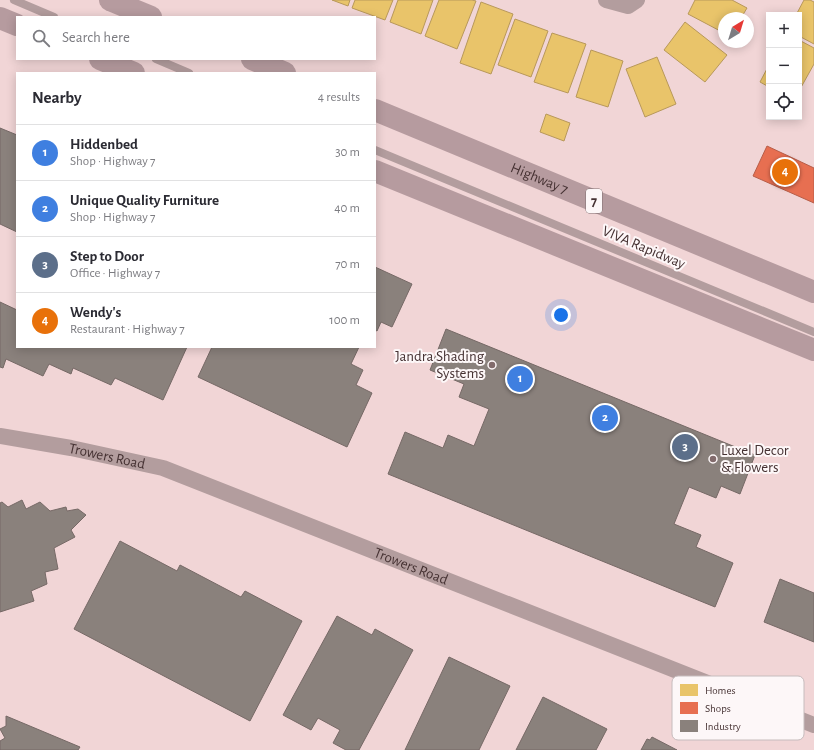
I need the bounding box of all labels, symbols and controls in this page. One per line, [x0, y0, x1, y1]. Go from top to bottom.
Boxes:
north arrow [718, 12, 754, 48]
map controls [766, 12, 802, 120]
button: + [766, 12, 802, 48]
search box [16, 16, 376, 60]
icon: search [30, 27, 52, 49]
text: Search here [62, 30, 130, 45]
button: − [766, 48, 802, 84]
button: locate [766, 84, 802, 120]
text: Nearby [32, 89, 82, 106]
text: 4 results [318, 91, 360, 104]
text: Hiddenbed [70, 137, 138, 152]
text: 1 [43, 146, 47, 159]
text: 30 m [335, 146, 360, 159]
text: Shop · Highway 7 [70, 155, 155, 168]
pin: 4 [772, 157, 798, 187]
street label: Highway 7 [508, 160, 570, 197]
road number: 7 [586, 189, 602, 213]
text: Unique Quality Furniture [70, 193, 219, 208]
text: 2 [42, 202, 48, 215]
text: 40 m [334, 202, 360, 215]
text: Shop · Highway 7 [70, 211, 155, 224]
street label: VIVA Rapidway [600, 223, 688, 272]
text: Step to Door [70, 249, 144, 264]
text: 3 [42, 258, 48, 271]
text: 70 m [335, 258, 360, 271]
text: Office · Highway 7 [70, 267, 160, 280]
text: Wendy's [70, 305, 121, 320]
your location [551, 305, 571, 325]
text: 4 [42, 314, 48, 327]
text: 100 m [329, 314, 360, 327]
text: Restaurant · Highway 7 [70, 323, 185, 336]
place label: Jandra Shading Systems [395, 349, 485, 381]
marker: Jandra Shading Systems [487, 360, 497, 370]
pin: 1 [507, 364, 533, 394]
pin: 2 [592, 403, 618, 433]
pin: 3 [672, 432, 698, 462]
street label: Trowers Road [67, 441, 147, 472]
place label: Luxel Decor & Flowers [721, 443, 789, 475]
marker: Luxel Decor & Flowers [708, 454, 718, 464]
street label: Trowers Road [372, 545, 450, 588]
legend [672, 676, 804, 740]
text: Homes [705, 685, 736, 696]
text: Shops [705, 703, 731, 714]
text: Industry [705, 721, 741, 732]

